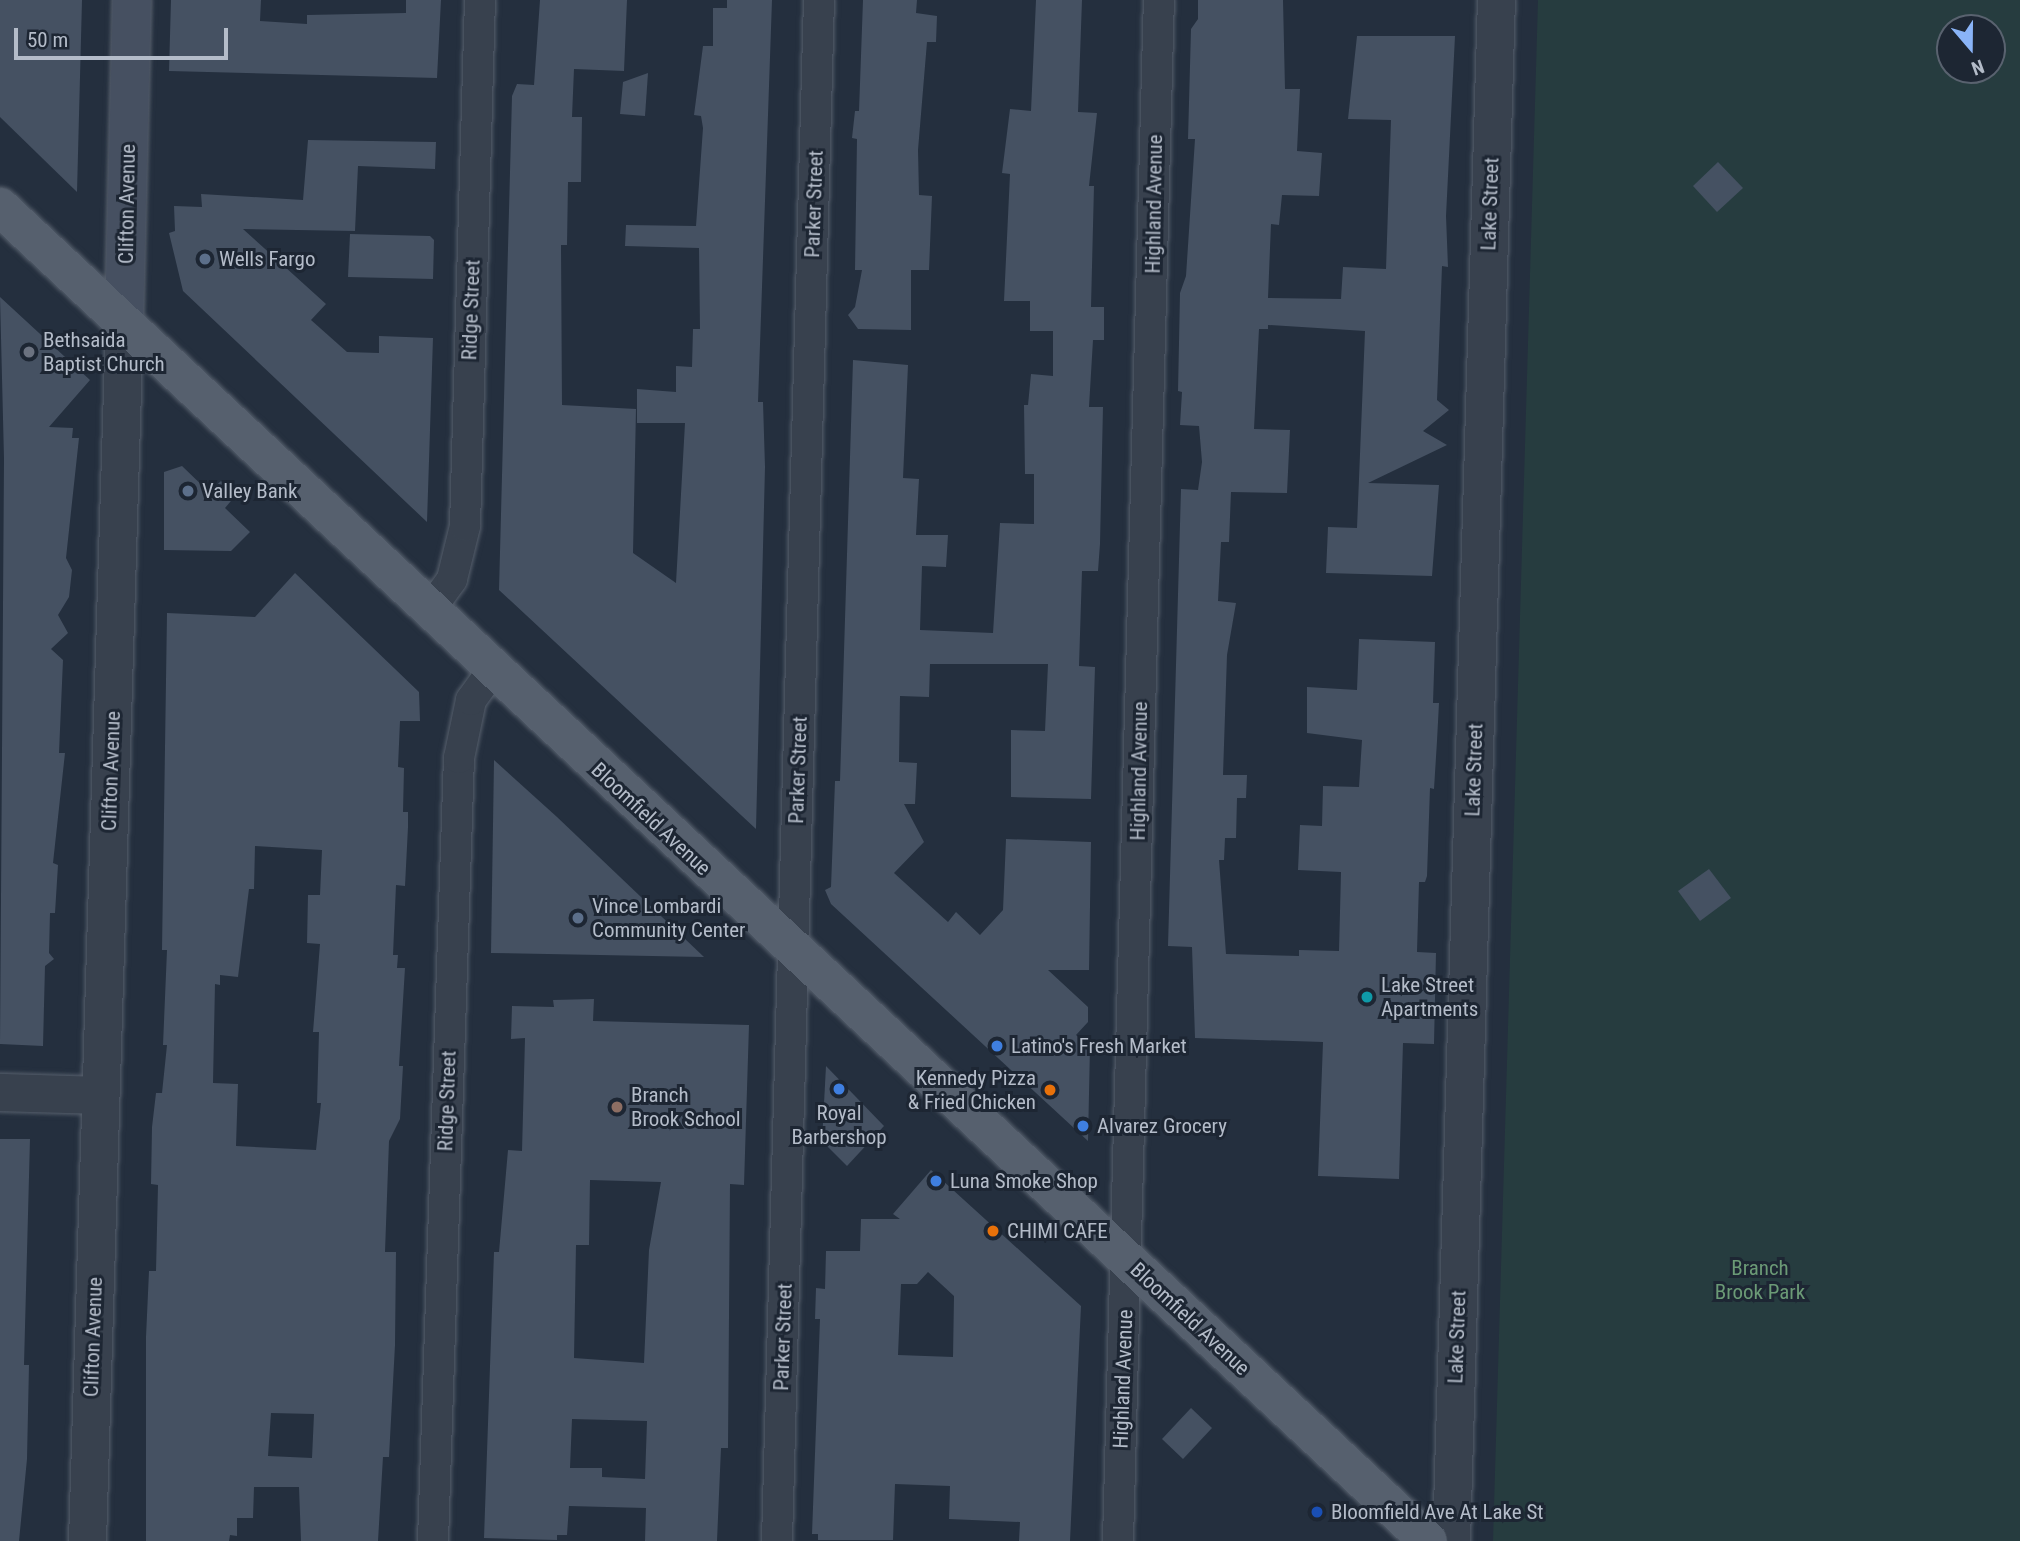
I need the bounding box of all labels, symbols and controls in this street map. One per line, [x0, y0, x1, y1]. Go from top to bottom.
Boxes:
scale bar [18, 14, 231, 58]
north arrow [1936, 14, 2006, 84]
text: 50 m [27, 28, 68, 52]
text: N [1968, 55, 1987, 80]
street label: Highland Avenue [1140, 134, 1168, 274]
street label: Clifton Avenue [113, 144, 141, 264]
street label: Parker Street [800, 150, 828, 258]
street label: Lake Street [1476, 157, 1504, 251]
place label: Wells Fargo [219, 246, 315, 272]
marker: Wells Fargo [197, 251, 213, 267]
street label: Ridge Street [457, 259, 485, 361]
place label: Bethsaida Baptist Church [43, 327, 165, 377]
marker: Bethsaida Baptist Church [21, 344, 37, 360]
place label: Valley Bank [202, 478, 297, 504]
marker: Valley Bank [180, 483, 196, 499]
street label: Highland Avenue [1125, 701, 1153, 841]
street label: Clifton Avenue [96, 711, 126, 831]
street label: Parker Street [784, 716, 812, 824]
street label: Lake Street [1460, 723, 1488, 817]
street label: Bloomfield Avenue [586, 757, 716, 881]
place label: Vince Lombardi Community Center [592, 893, 745, 943]
marker: Vince Lombardi Community Center [570, 910, 586, 926]
place label: Lake Street Apartments [1381, 972, 1478, 1022]
marker: Lake Street Apartments [1359, 989, 1375, 1005]
place label: Latino's Fresh Market [1011, 1033, 1187, 1059]
marker: Latino's Fresh Market [989, 1038, 1005, 1054]
street label: Ridge Street [433, 1050, 461, 1152]
place label: Kennedy Pizza & Fried Chicken [908, 1065, 1036, 1115]
marker: Royal Barbershop [831, 1081, 847, 1097]
place label: Branch Brook School [631, 1082, 741, 1132]
marker: Kennedy Pizza & Fried Chicken [1042, 1082, 1058, 1098]
marker: Branch Brook School [609, 1099, 625, 1115]
place label: Royal Barbershop [791, 1100, 887, 1150]
place label: Alvarez Grocery [1097, 1113, 1227, 1139]
marker: Alvarez Grocery [1075, 1118, 1091, 1134]
place label: Luna Smoke Shop [950, 1168, 1098, 1194]
marker: Luna Smoke Shop [928, 1173, 944, 1189]
place label: CHIMI CAFE [1007, 1218, 1108, 1244]
marker: CHIMI CAFE [985, 1223, 1001, 1239]
park label: Branch Brook Park [1715, 1255, 1805, 1305]
street label: Bloomfield Avenue [1125, 1257, 1255, 1381]
street label: Clifton Avenue [78, 1277, 108, 1397]
street label: Parker Street [769, 1283, 797, 1391]
street label: Lake Street [1443, 1290, 1471, 1384]
street label: Highland Avenue [1108, 1309, 1138, 1449]
place label: Bloomfield Ave At Lake St [1331, 1499, 1544, 1525]
marker: Bloomfield Ave At Lake St [1309, 1504, 1325, 1520]

